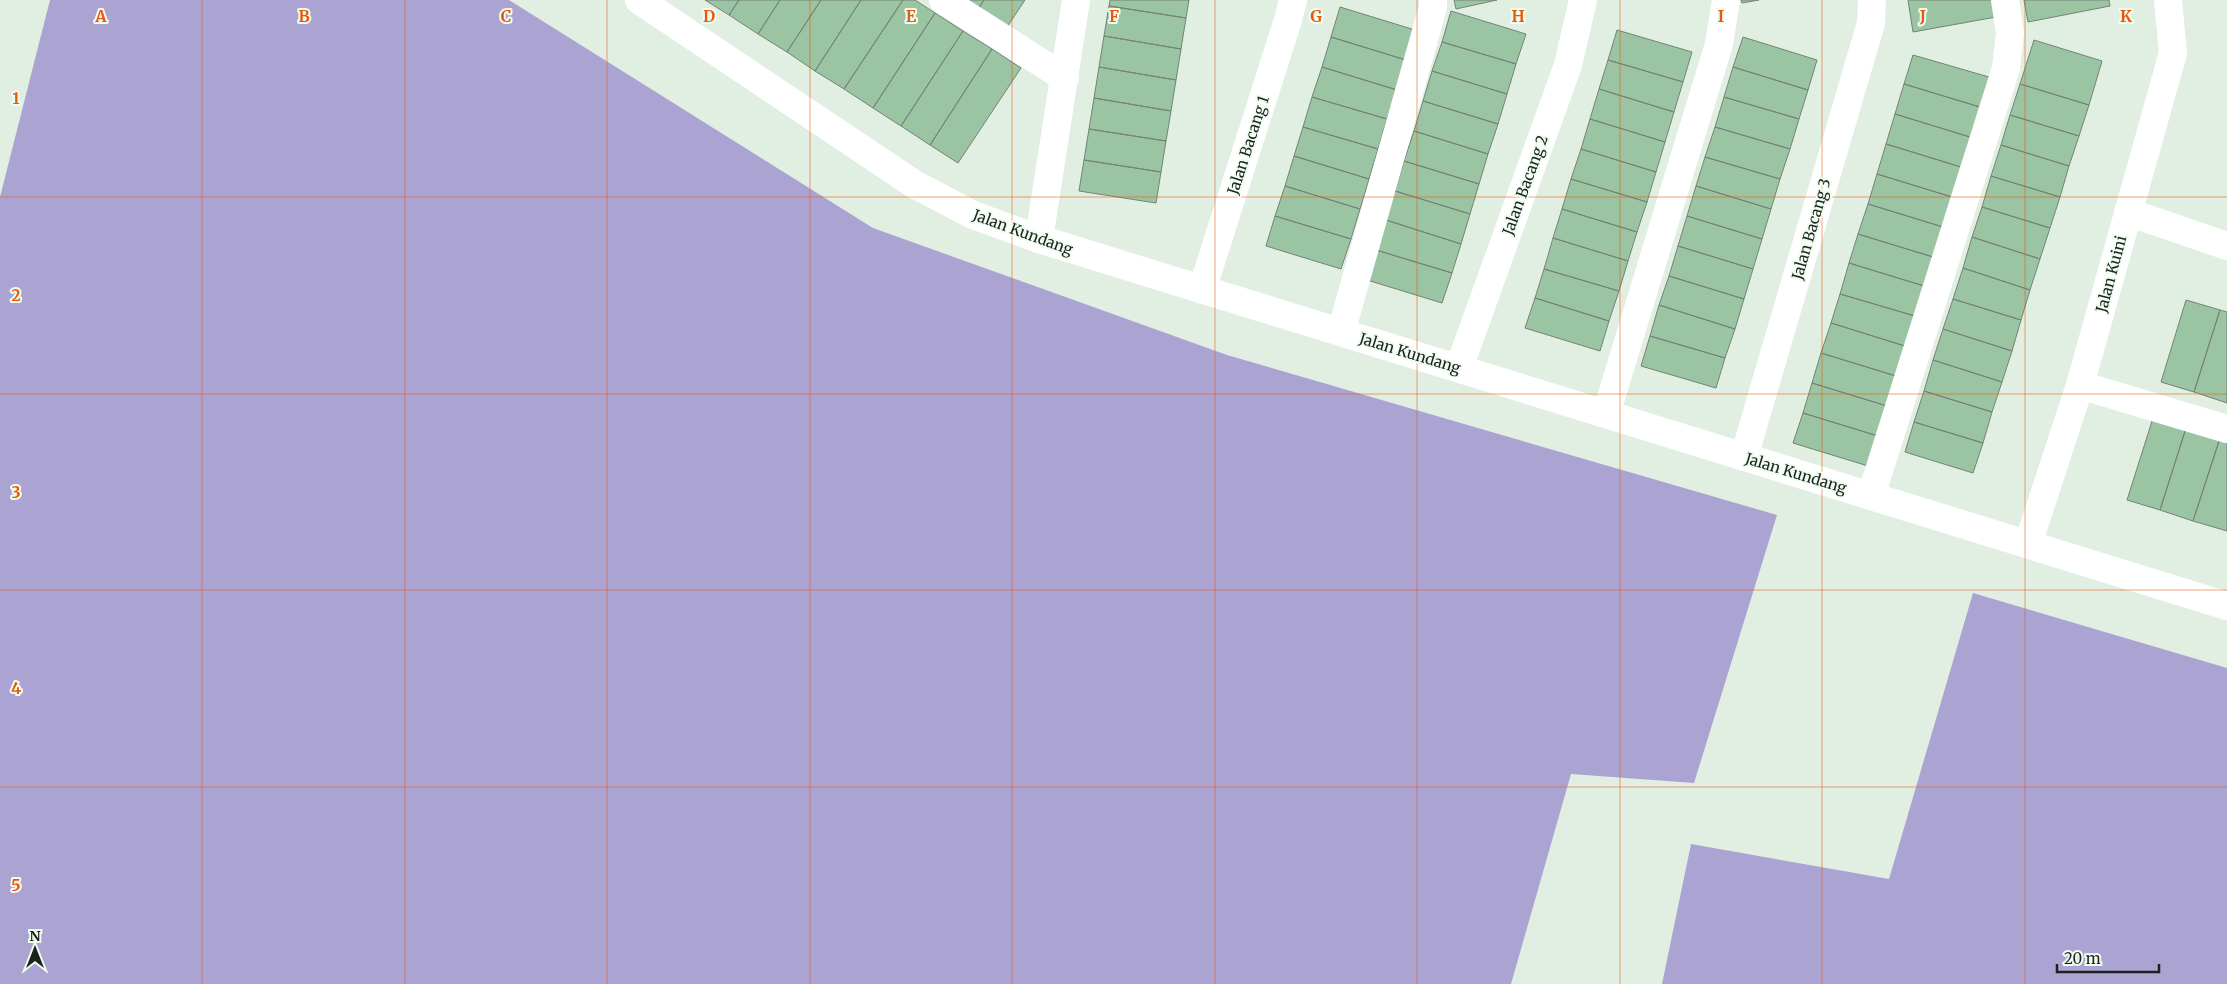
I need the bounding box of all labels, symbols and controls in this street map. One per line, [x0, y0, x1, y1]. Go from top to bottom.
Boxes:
text: A [94, 6, 107, 26]
text: B [298, 6, 310, 26]
text: C [501, 6, 511, 26]
text: D [703, 6, 715, 26]
text: E [906, 6, 917, 26]
text: F [1109, 6, 1119, 26]
text: G [1310, 6, 1322, 26]
text: H [1511, 6, 1525, 26]
text: I [1718, 6, 1724, 26]
text: J [1919, 6, 1926, 26]
text: K [2120, 6, 2132, 26]
text: 1 [12, 88, 20, 108]
street label: Jalan Bacang 1 [1223, 93, 1273, 198]
street label: Jalan Bacang 2 [1498, 132, 1552, 238]
street label: Jalan Bacang 3 [1787, 176, 1835, 283]
street label: Jalan Kundang [969, 205, 1076, 259]
street label: Jalan Kuini [2091, 233, 2130, 315]
text: 2 [11, 285, 21, 305]
street label: Jalan Kundang [1356, 328, 1463, 377]
street label: Jalan Kundang [1742, 448, 1849, 497]
text: 3 [11, 482, 21, 502]
text: 4 [11, 678, 21, 698]
text: 5 [11, 875, 21, 895]
north arrow [10, 924, 60, 974]
text: N [29, 927, 41, 945]
scale bar [2057, 942, 2160, 974]
text: 20 m [2064, 949, 2101, 968]

